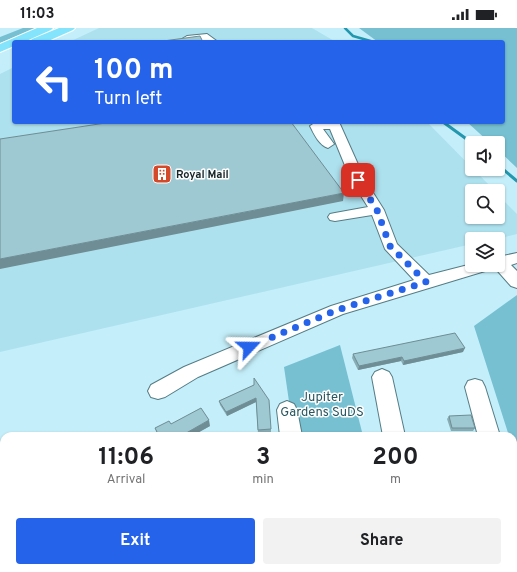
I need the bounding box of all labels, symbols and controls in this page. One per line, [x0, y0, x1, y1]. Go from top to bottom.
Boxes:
text: 11:03 [20, 5, 55, 24]
text: 100 m [94, 53, 174, 89]
icon: left [28, 56, 80, 108]
text: Turn left [94, 88, 162, 111]
map controls [465, 136, 505, 272]
button: sound [465, 136, 505, 176]
building icon: Royal Mail [151, 163, 173, 185]
pin [341, 163, 375, 197]
place label: Royal Mail [176, 168, 229, 182]
icon: arrive [347, 169, 369, 191]
button: search [465, 184, 505, 224]
button: layers [465, 232, 505, 272]
position arrow [228, 326, 270, 368]
park label: Jupiter Gardens SuDS [280, 390, 364, 421]
text: 11:06 [98, 443, 154, 473]
text: 3 [256, 443, 270, 473]
text: 200 [372, 443, 419, 473]
text: Arrival [107, 472, 146, 488]
text: min [252, 472, 274, 488]
text: m [390, 472, 401, 488]
button: Exit [16, 518, 255, 564]
button: Share [263, 518, 501, 564]

